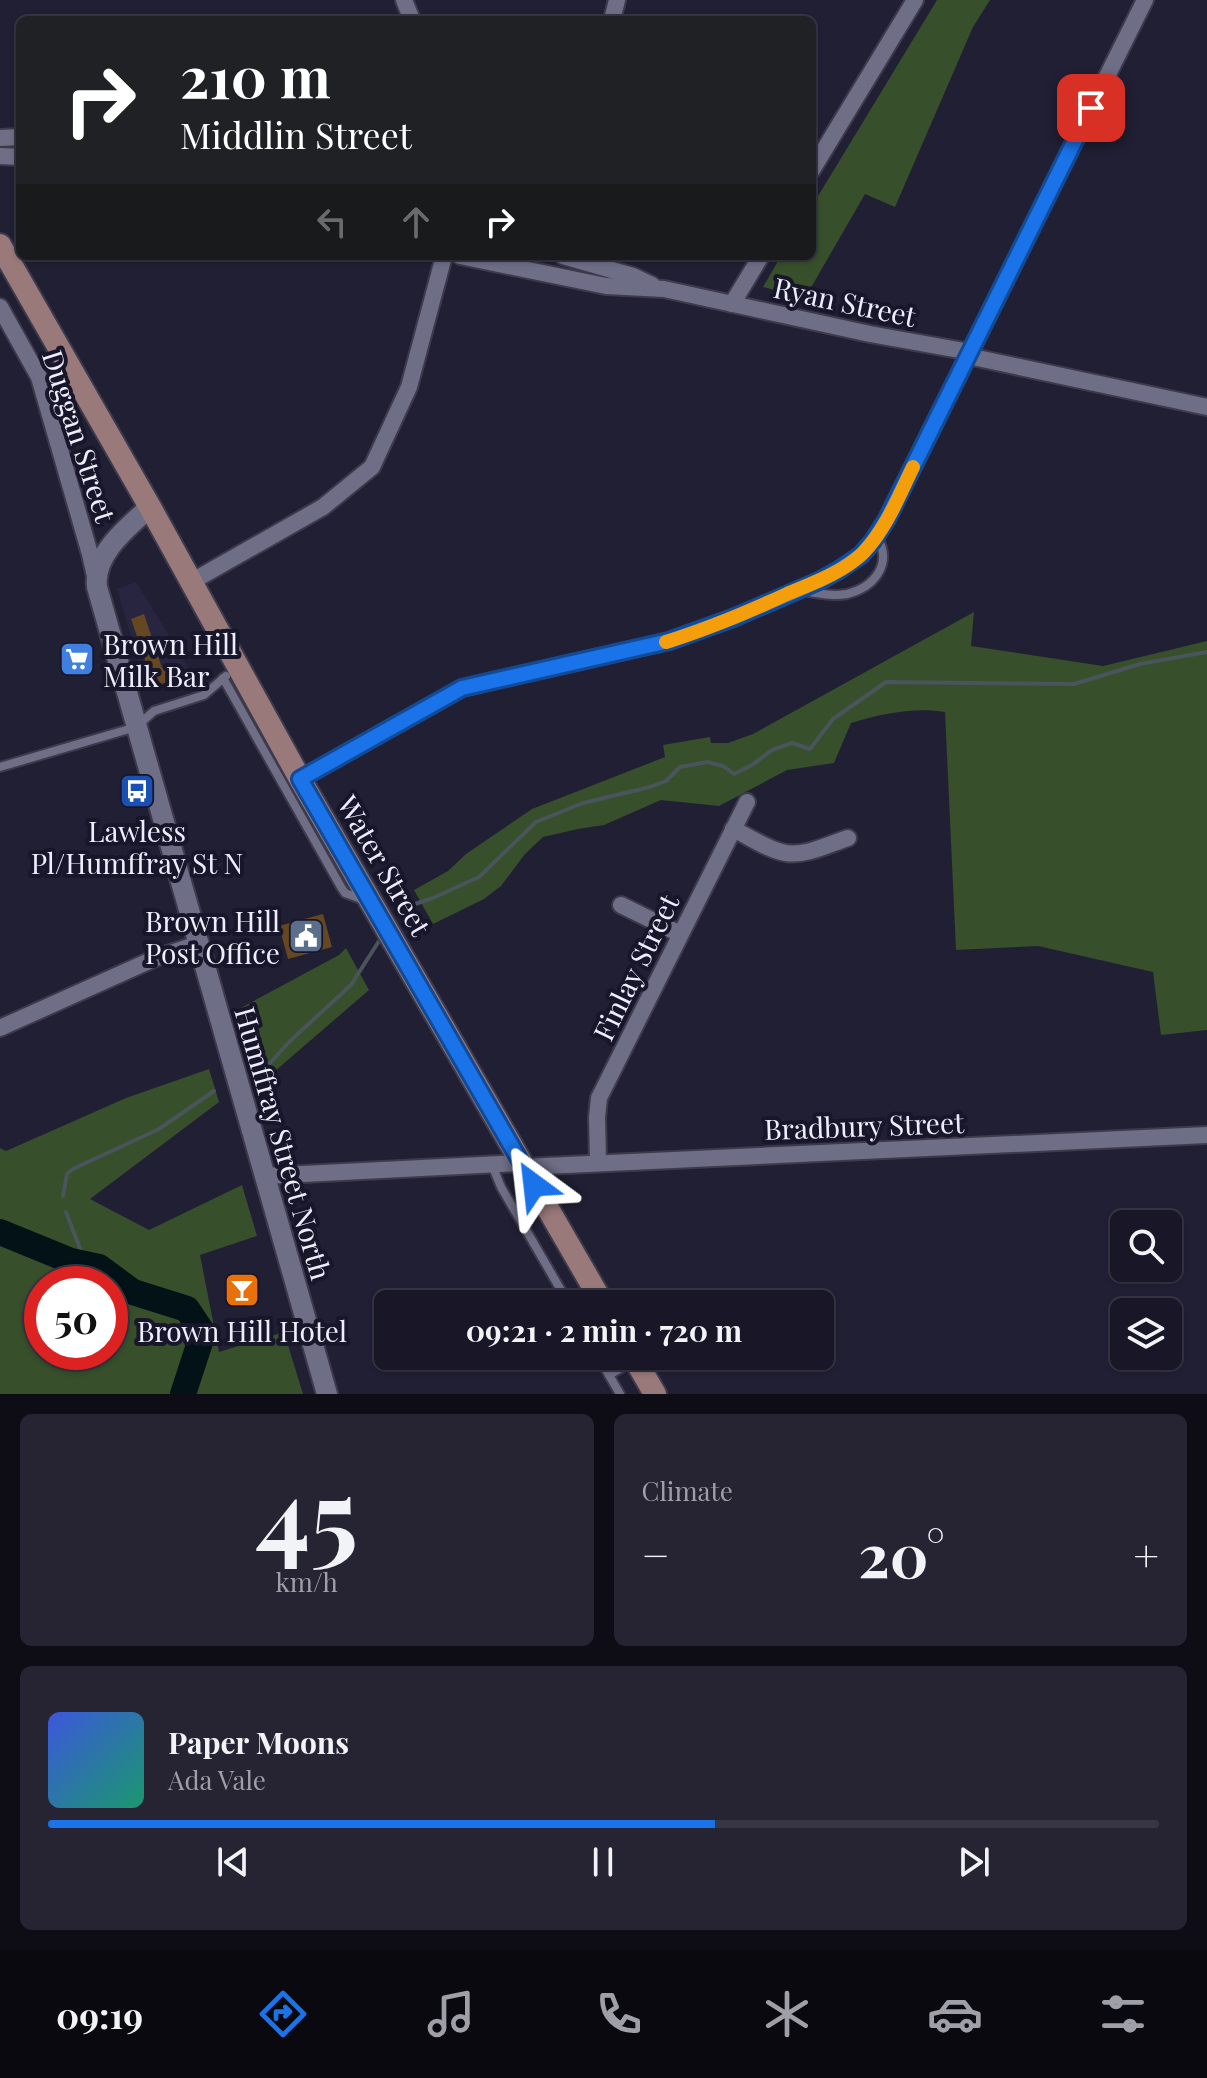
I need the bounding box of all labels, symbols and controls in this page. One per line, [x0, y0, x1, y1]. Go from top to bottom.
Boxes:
text: 210 m [180, 38, 331, 113]
icon: right [48, 48, 152, 152]
pin [1057, 74, 1125, 142]
icon: arrive [1069, 86, 1113, 130]
text: Middlin Street [180, 110, 412, 158]
icon: left [310, 200, 354, 244]
icon: ahead [394, 200, 438, 244]
icon: right [478, 200, 522, 244]
street label: Ryan Street [770, 268, 921, 334]
street label: Duggan Street [35, 345, 126, 528]
place label: Brown Hill Milk Bar [103, 625, 238, 694]
supermarket icon: Brown Hill Milk Bar [58, 640, 96, 678]
bus stop icon: Lawless Pl/Humffray St N [118, 772, 156, 810]
street label: Water Street [329, 787, 441, 943]
place label: Lawless Pl/Humffray St N [31, 812, 243, 881]
street label: Finlay Street [584, 887, 687, 1046]
place label: Brown Hill Post Office [145, 902, 280, 971]
public building icon: Brown Hill Post Office [287, 917, 325, 955]
street label: Humffray Street North [227, 1002, 341, 1284]
street label: Bradbury Street [763, 1103, 966, 1147]
position arrow [492, 1143, 576, 1227]
map controls [1110, 1210, 1182, 1370]
button: search [1110, 1210, 1182, 1282]
speed limit sign: 50 [24, 1266, 128, 1370]
bar icon: Brown Hill Hotel [223, 1271, 261, 1309]
button: layers [1110, 1298, 1182, 1370]
text: 09:21 · 2 min · 720 m [466, 1310, 742, 1350]
place label: Brown Hill Hotel [137, 1312, 347, 1349]
text: 45 [255, 1442, 358, 1581]
text: Climate [642, 1473, 733, 1508]
text: 20° [858, 1513, 945, 1593]
text: − [642, 1524, 670, 1583]
text: + [1133, 1524, 1159, 1583]
text: km/h [276, 1564, 338, 1599]
text: Paper Moons [168, 1722, 349, 1762]
text: Ada Vale [168, 1762, 266, 1797]
icon: previous [211, 1840, 255, 1884]
icon: pause [581, 1840, 625, 1884]
icon: next [952, 1840, 996, 1884]
icon: directions [255, 1986, 311, 2042]
icon: music [423, 1986, 479, 2042]
icon: phone [591, 1986, 647, 2042]
icon: climate [759, 1986, 815, 2042]
icon: car [927, 1986, 983, 2042]
icon: filters [1095, 1986, 1151, 2042]
text: 09:19 [56, 1990, 143, 2038]

